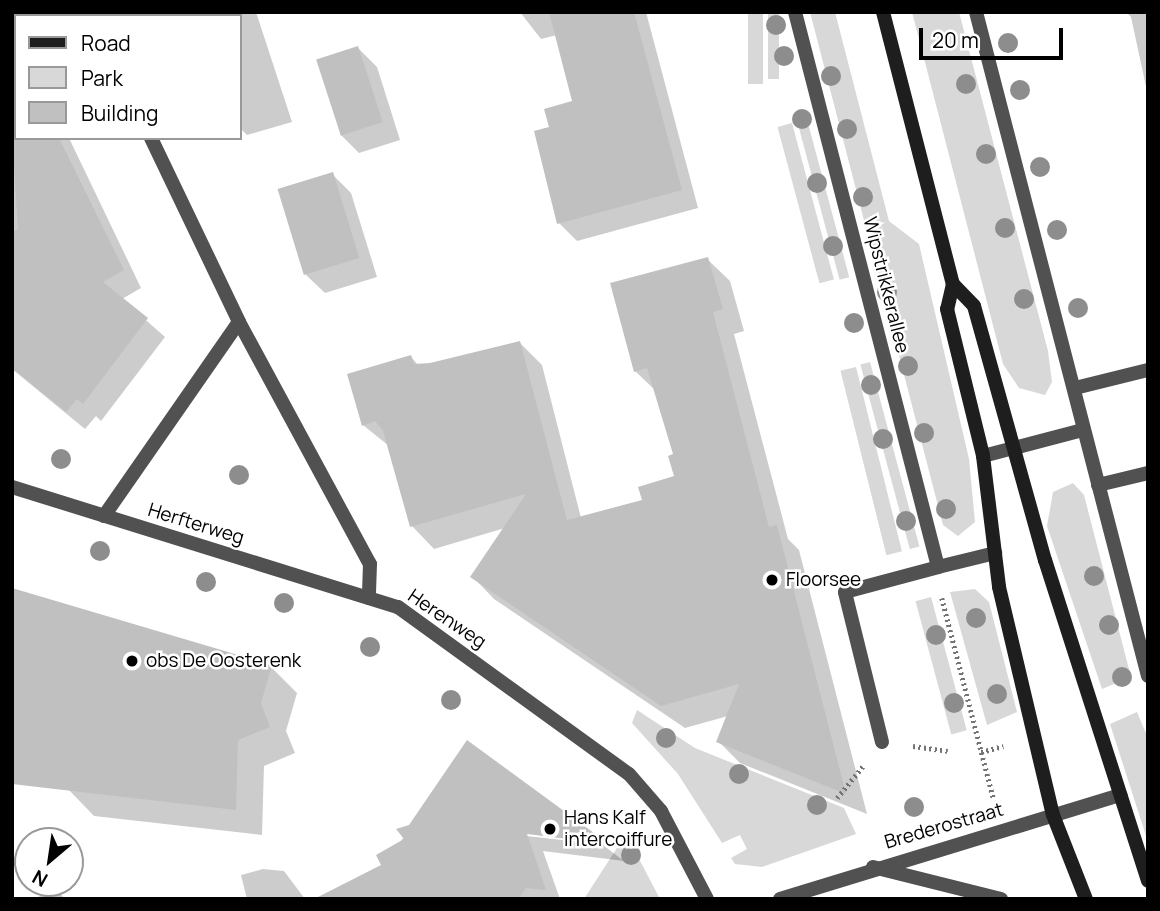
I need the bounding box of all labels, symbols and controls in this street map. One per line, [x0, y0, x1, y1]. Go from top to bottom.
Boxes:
legend [14, 14, 242, 140]
scale bar [922, 14, 1066, 58]
text: 20 m [932, 26, 979, 54]
text: Road [81, 29, 131, 57]
text: Park [81, 64, 123, 92]
text: Building [81, 99, 158, 127]
street label: Wipstrikkerallee [858, 214, 914, 356]
street label: Herfterweg [145, 499, 247, 549]
place label: Floorsee [786, 569, 861, 591]
marker: Floorsee [764, 572, 780, 588]
street label: Herenweg [404, 585, 490, 653]
place label: obs De Oosterenk [146, 650, 301, 672]
marker: obs De Oosterenk [124, 653, 140, 669]
street label: Brederostraat [882, 798, 1006, 854]
place label: Hans Kalf intercoiffure [564, 807, 672, 851]
marker: Hans Kalf intercoiffure [542, 821, 558, 837]
north arrow [14, 827, 84, 897]
text: N [28, 864, 52, 893]

